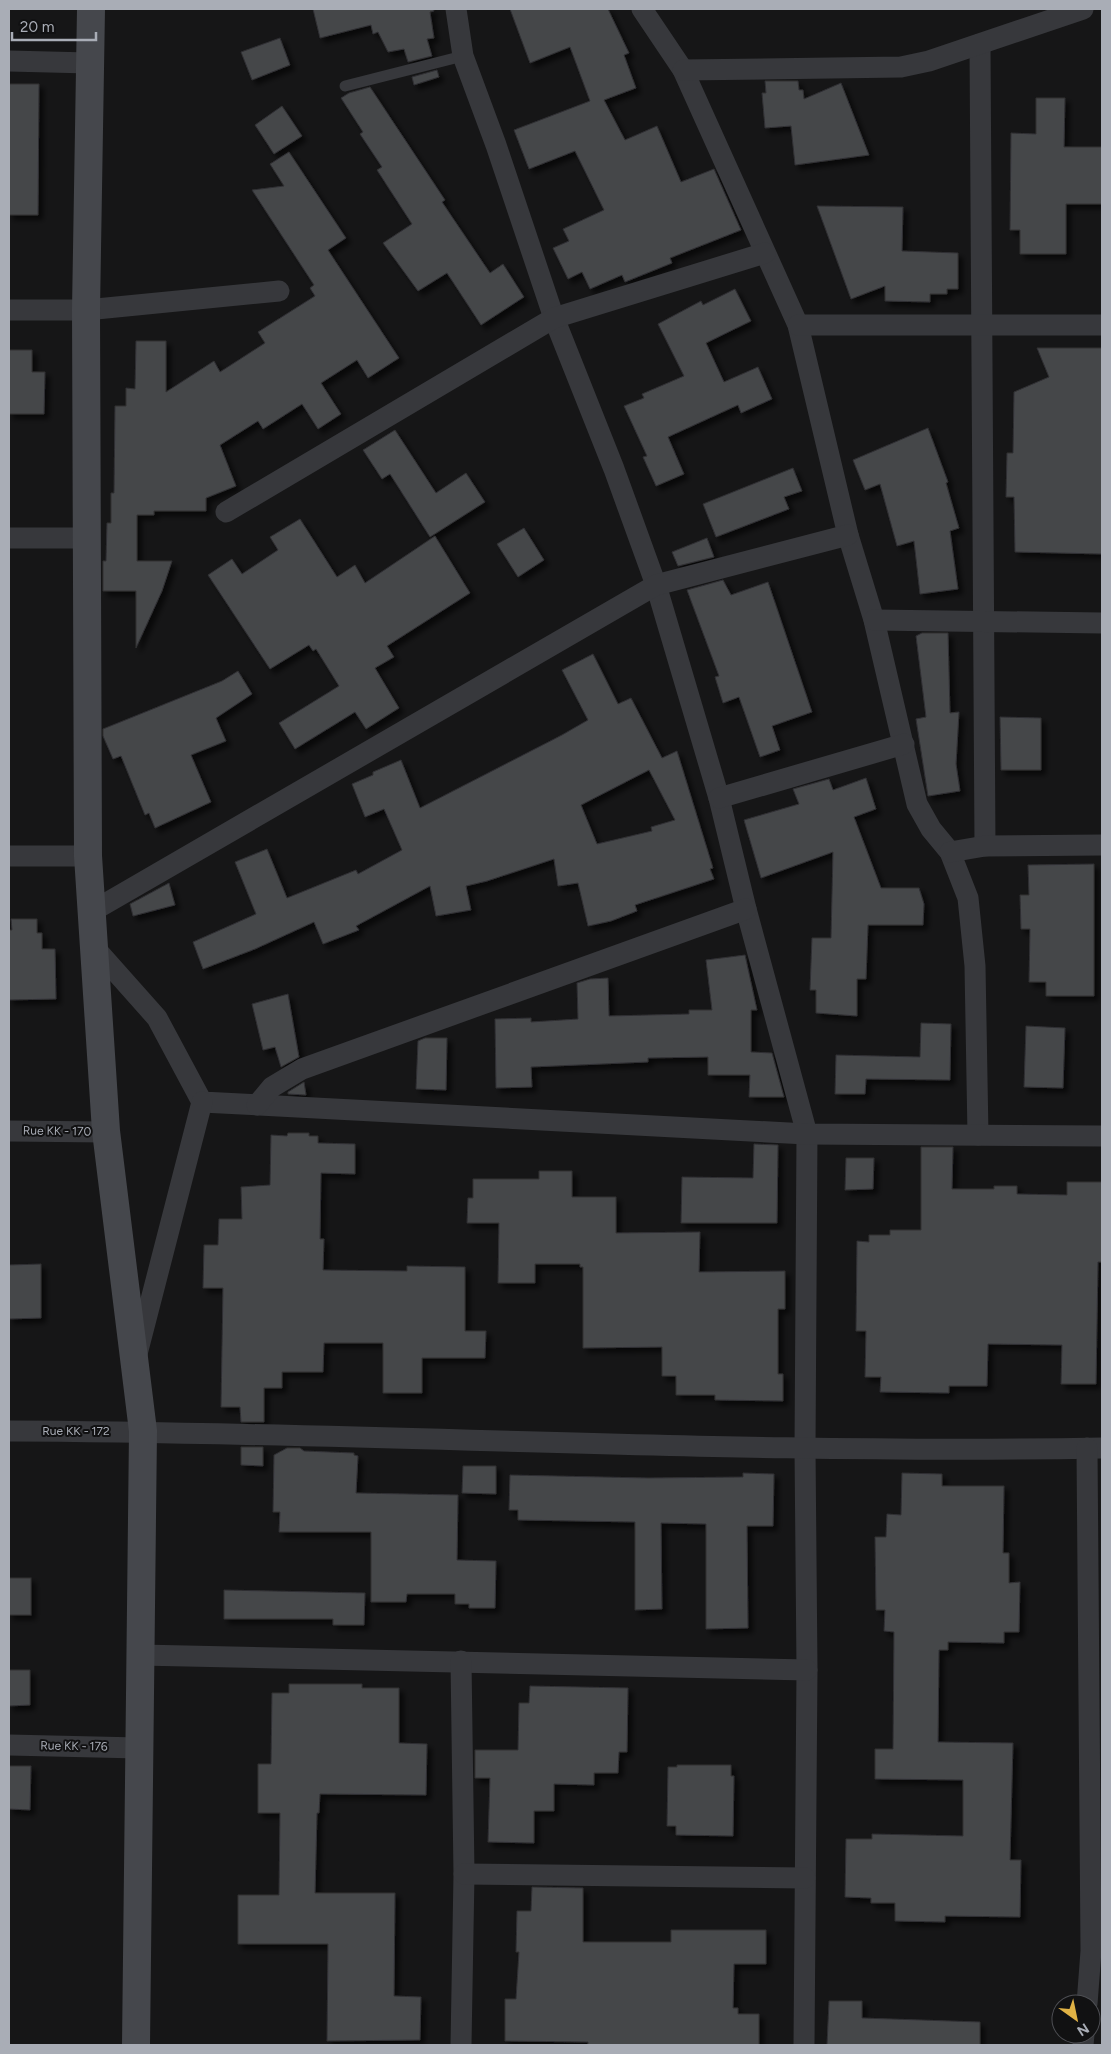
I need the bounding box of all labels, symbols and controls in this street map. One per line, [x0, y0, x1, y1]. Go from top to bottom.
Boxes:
scale bar [12, 10, 96, 42]
text: 20 m [20, 18, 54, 36]
street label: Rue KK - 170 [23, 1123, 92, 1139]
street label: Rue KK - 172 [42, 1424, 110, 1438]
street label: Rue KK - 176 [40, 1738, 108, 1754]
north arrow [1051, 1994, 1101, 2044]
text: N [1074, 2019, 1092, 2040]

